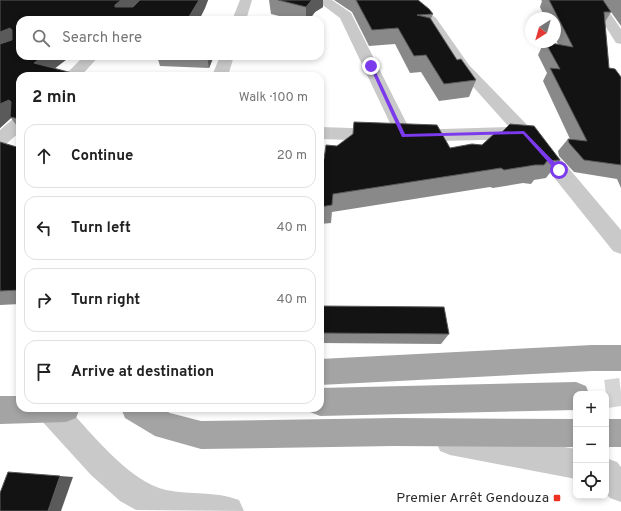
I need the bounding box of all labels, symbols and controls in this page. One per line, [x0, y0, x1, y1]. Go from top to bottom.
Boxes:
north arrow [525, 12, 561, 48]
search box [16, 16, 324, 60]
icon: search [30, 27, 52, 49]
text: Search here [62, 29, 142, 48]
route end [362, 57, 380, 75]
text: 2 min [32, 87, 76, 109]
text: Walk · 100 m [239, 90, 308, 106]
icon: ahead [33, 145, 55, 167]
text: Continue [71, 147, 133, 166]
text: 20 m [277, 148, 307, 164]
route start [550, 161, 568, 179]
icon: left [33, 217, 55, 239]
text: Turn left [71, 219, 131, 238]
text: 40 m [277, 220, 307, 236]
icon: right [33, 289, 55, 311]
text: Turn right [71, 291, 140, 310]
text: 40 m [277, 292, 307, 308]
icon: arrive [33, 361, 55, 383]
text: Arrive at destination [71, 363, 214, 382]
map controls [573, 391, 609, 499]
button: + [573, 391, 609, 427]
button: − [573, 427, 609, 463]
button: locate [573, 463, 609, 499]
place label: Premier Arrêt Gendouza [396, 490, 549, 507]
marker: Premier Arrêt Gendouza [552, 493, 562, 503]

